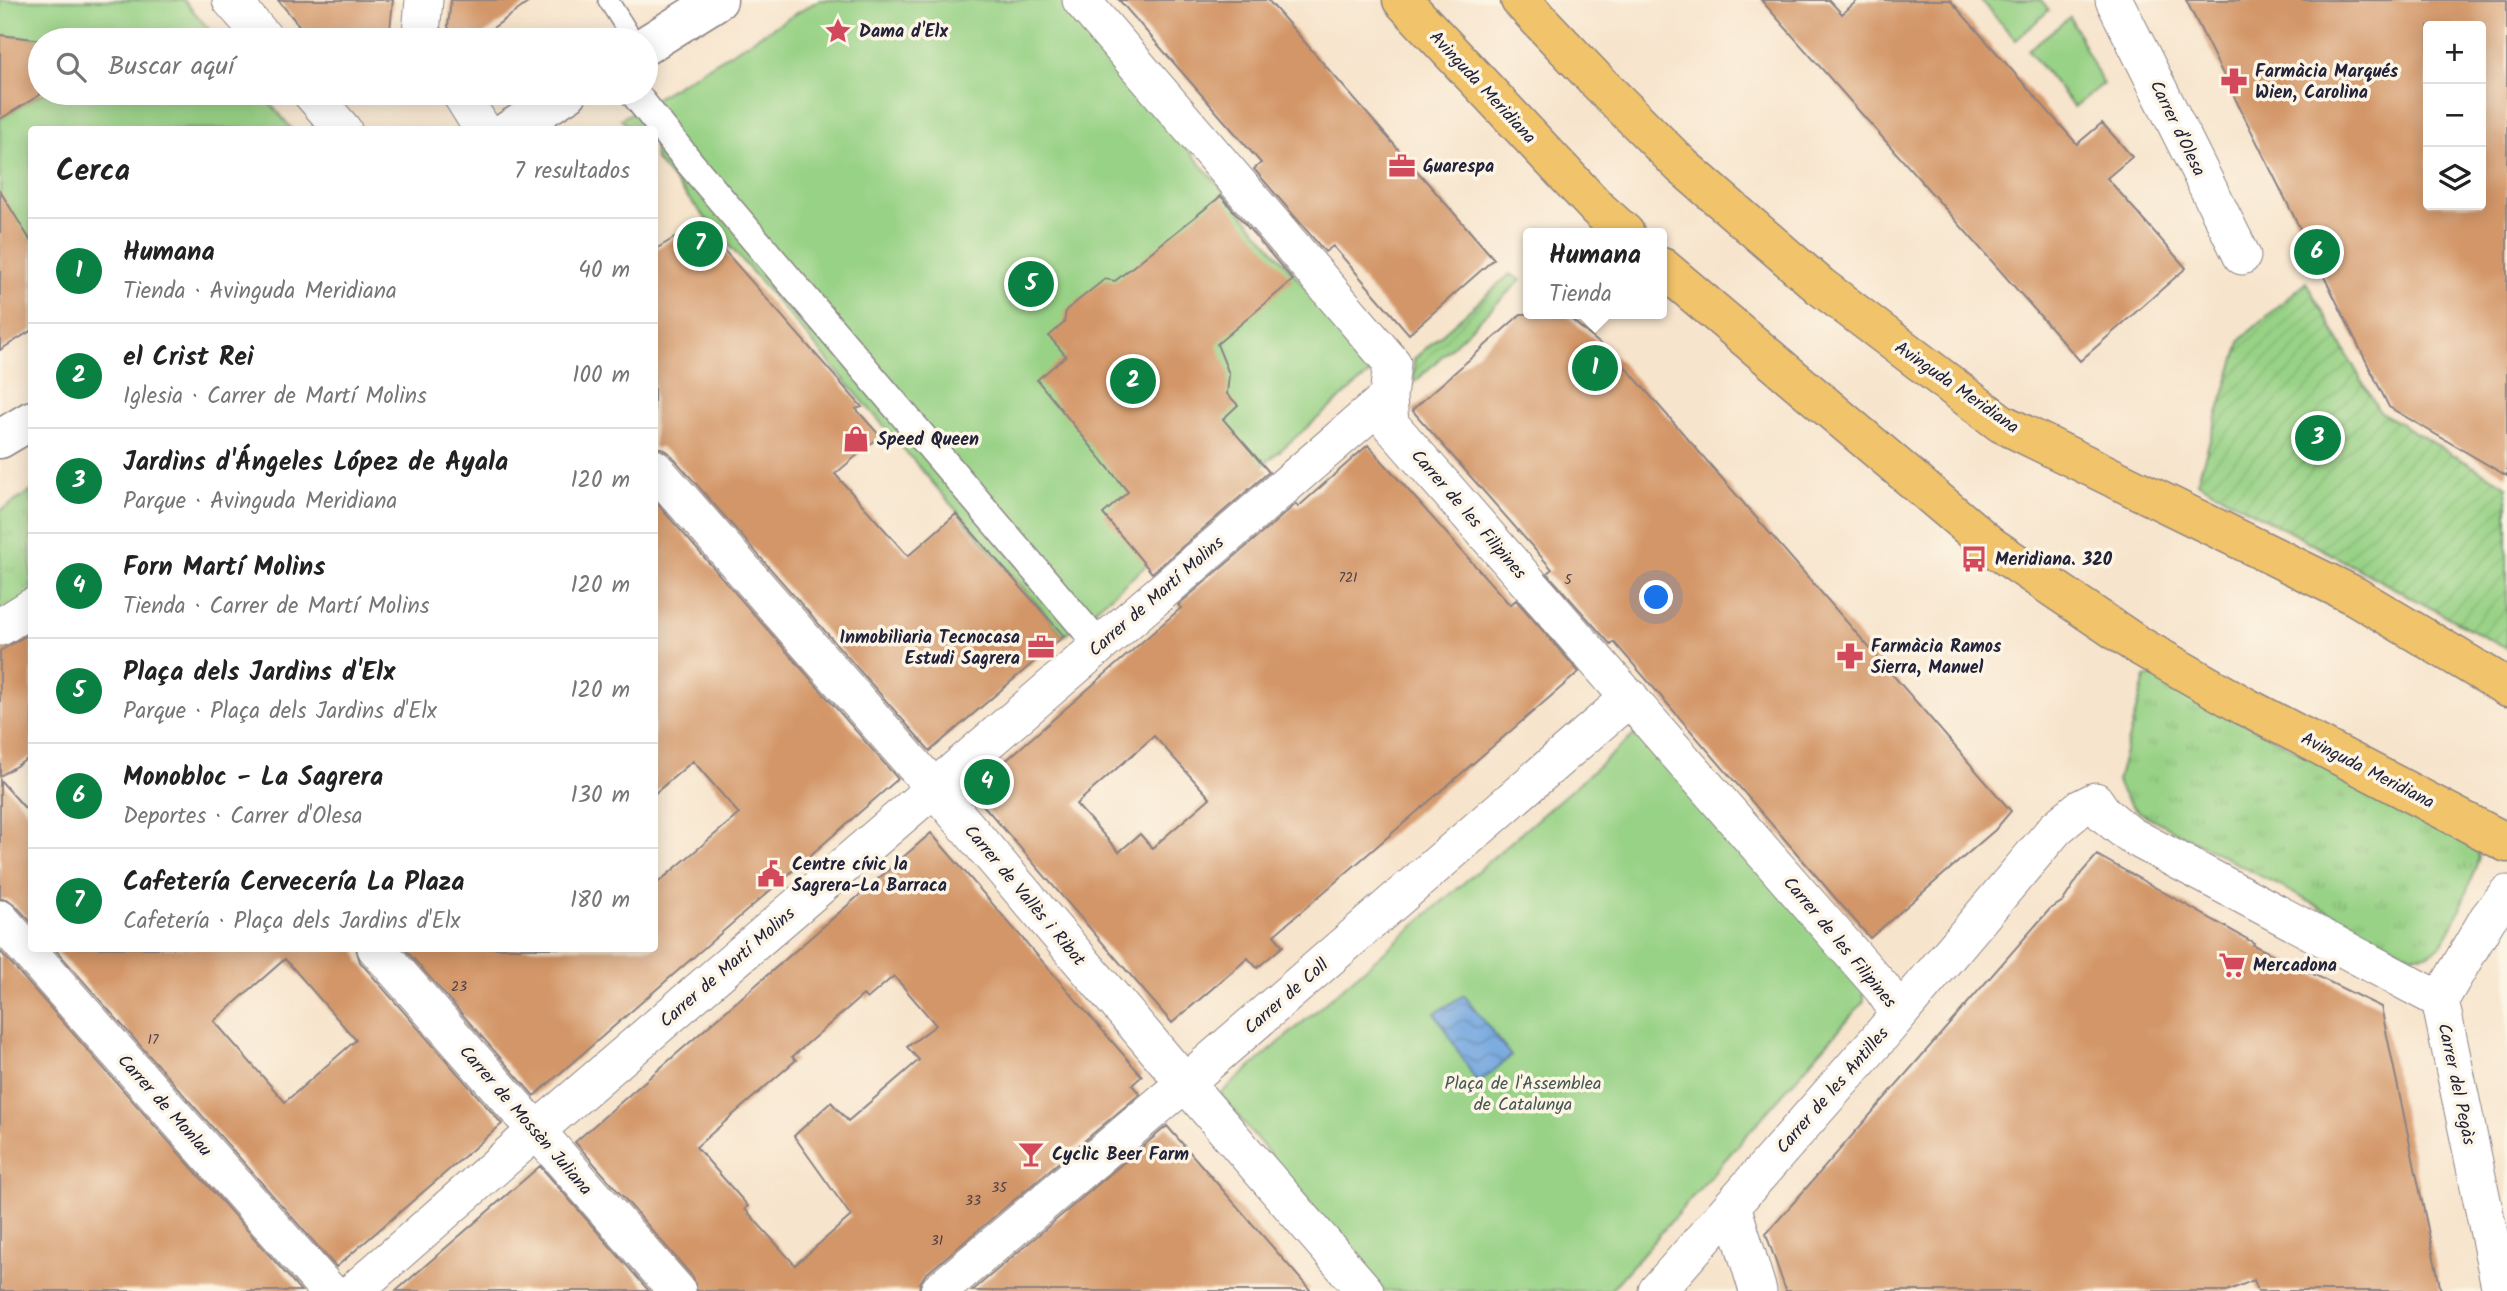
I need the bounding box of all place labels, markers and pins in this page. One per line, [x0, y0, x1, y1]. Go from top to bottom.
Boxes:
place icon: Dama d'Elx [823, 16, 853, 46]
place label: Dama d'Elx [859, 18, 948, 47]
place label: Farmàcia Marqués Wien, Carolina [2255, 58, 2399, 108]
pharmacy icon: Farmàcia Marqués Wien, Carolina [2219, 66, 2249, 96]
office icon: Guarespa [1387, 151, 1417, 181]
place label: Guarespa [1423, 153, 1494, 182]
pin: 7 [677, 218, 723, 270]
pin: 6 [2294, 226, 2340, 278]
pin: 5 [1008, 258, 1054, 310]
pin: 1 [1572, 342, 1618, 394]
pin: 2 [1110, 355, 1156, 407]
pin: 3 [2295, 412, 2341, 464]
shop icon: Speed Queen [841, 424, 871, 454]
place label: Speed Queen [877, 426, 979, 455]
bus stop icon: Meridiana. 320 [1959, 544, 1989, 574]
place label: Meridiana. 320 [1995, 546, 2113, 575]
place label: Inmobiliaria Tecnocasa Estudi Sagrera [840, 624, 1020, 674]
office icon: Inmobiliaria Tecnocasa Estudi Sagrera [1026, 632, 1056, 662]
place label: Farmàcia Ramos Sierra, Manuel [1871, 633, 2002, 683]
pharmacy icon: Farmàcia Ramos Sierra, Manuel [1835, 641, 1865, 671]
pin: 4 [964, 756, 1010, 808]
place label: Centre cívic la Sagrera-La Barraca [792, 851, 947, 901]
public building icon: Centre cívic la Sagrera-La Barraca [756, 859, 786, 889]
supermarket icon: Mercadona [2217, 950, 2247, 980]
place label: Mercadona [2253, 952, 2337, 981]
bar icon: Cyclic Beer Farm [1016, 1139, 1046, 1169]
place label: Cyclic Beer Farm [1052, 1141, 1189, 1170]

